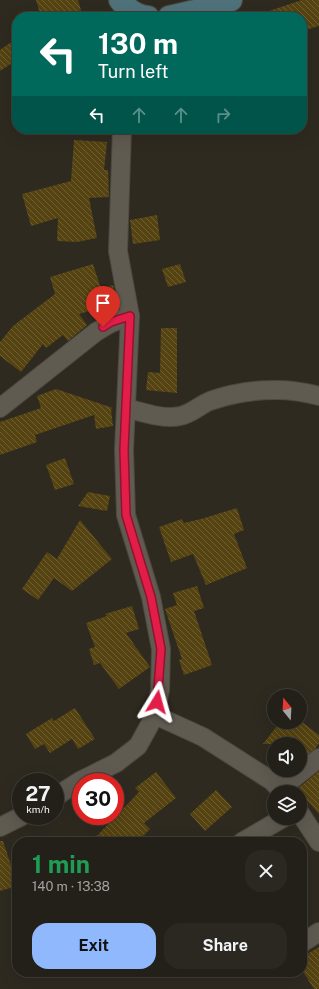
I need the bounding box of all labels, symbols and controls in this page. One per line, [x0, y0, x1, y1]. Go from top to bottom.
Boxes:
text: 130 m [98, 27, 178, 60]
icon: left [32, 28, 84, 80]
text: Turn left [98, 61, 168, 82]
icon: left [86, 104, 108, 126]
icon: ahead [128, 104, 150, 126]
icon: ahead [170, 104, 192, 126]
icon: right [212, 104, 234, 126]
pin [86, 286, 120, 327]
icon: arrive [92, 292, 114, 314]
position arrow [136, 681, 178, 723]
north arrow [267, 689, 307, 729]
map controls [267, 689, 307, 825]
button: sound [267, 737, 307, 777]
speed limit sign: 30 [72, 773, 124, 825]
text: 27 [25, 782, 51, 806]
button: layers [267, 785, 307, 825]
text: km/h [26, 803, 50, 815]
text: 1 min [32, 850, 90, 878]
button: close [245, 850, 287, 892]
text: 140 m · 13:38 [32, 879, 110, 894]
button: Exit [32, 923, 156, 969]
button: Share [164, 923, 287, 969]

